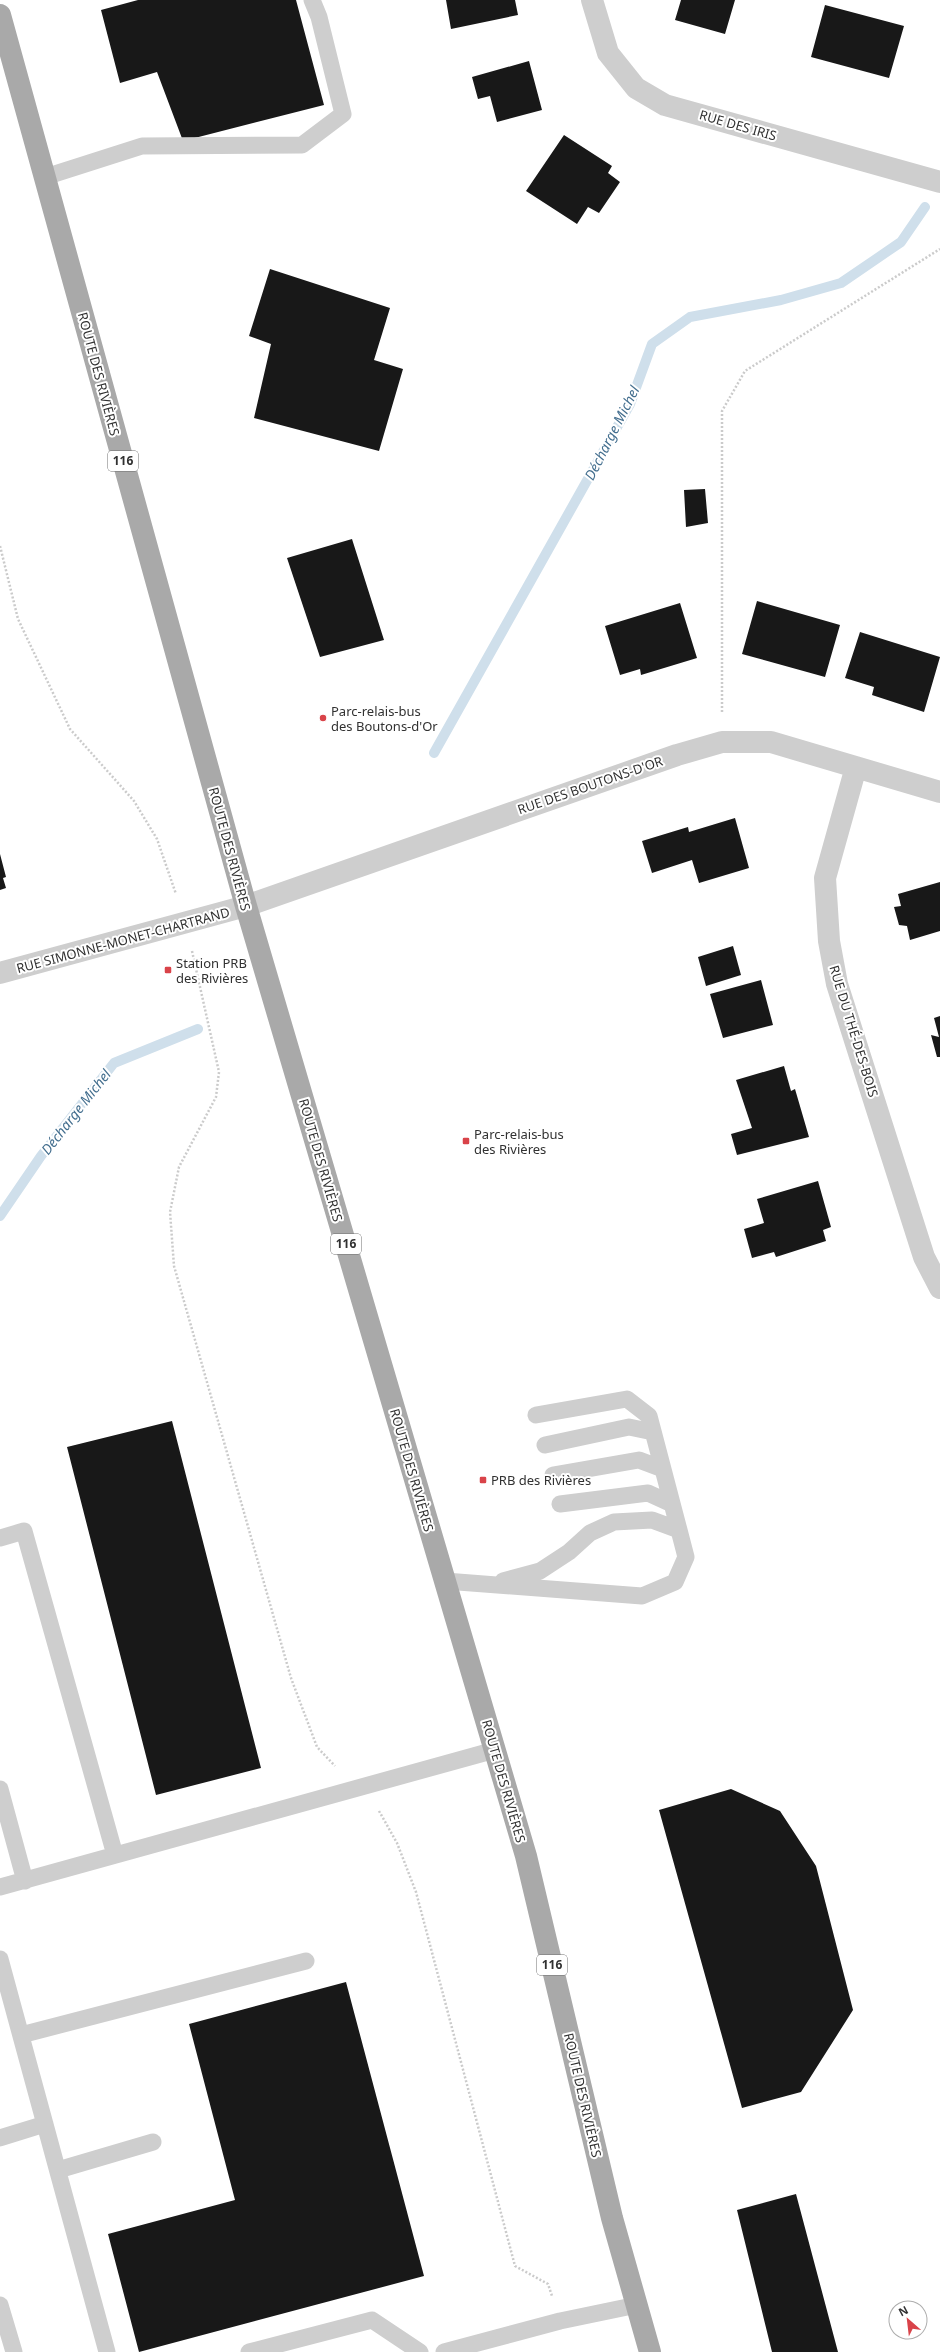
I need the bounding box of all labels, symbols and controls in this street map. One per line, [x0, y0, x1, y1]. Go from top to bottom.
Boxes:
street label: RUE DES IRIS [697, 105, 779, 145]
street label: ROUTE DES RIVIÈRES [74, 310, 124, 438]
water label: Décharge Michel [580, 382, 644, 483]
road number: 116 [108, 451, 138, 471]
place label: Parc-relais-bus des Boutons-d'Or [331, 702, 438, 735]
marker: Parc-relais-bus des Boutons-d'Or [318, 713, 328, 723]
street label: RUE DES BOUTONS-D'OR [515, 752, 665, 818]
street label: ROUTE DES RIVIÈRES [205, 785, 255, 913]
street label: RUE SIMONNE-MONET-CHARTRAND [14, 903, 232, 977]
place label: Station PRB des Rivières [176, 954, 248, 987]
street label: RUE DU THÉ-DES-BOIS [825, 963, 883, 1099]
marker: Station PRB des Rivières [163, 965, 173, 975]
water label: Décharge Michel [36, 1065, 115, 1158]
street label: ROUTE DES RIVIÈRES [295, 1096, 347, 1224]
place label: Parc-relais-bus des Rivières [474, 1125, 564, 1158]
marker: Parc-relais-bus des Rivières [461, 1136, 471, 1146]
road number: 116 [331, 1234, 361, 1254]
street label: ROUTE DES RIVIÈRES [386, 1406, 438, 1534]
place label: PRB des Rivières [491, 1471, 591, 1489]
marker: PRB des Rivières [478, 1475, 488, 1485]
street label: ROUTE DES RIVIÈRES [478, 1717, 530, 1845]
road number: 116 [537, 1955, 567, 1975]
street label: ROUTE DES RIVIÈRES [560, 2031, 606, 2159]
north arrow [888, 2300, 928, 2340]
text: N [896, 2302, 911, 2319]

